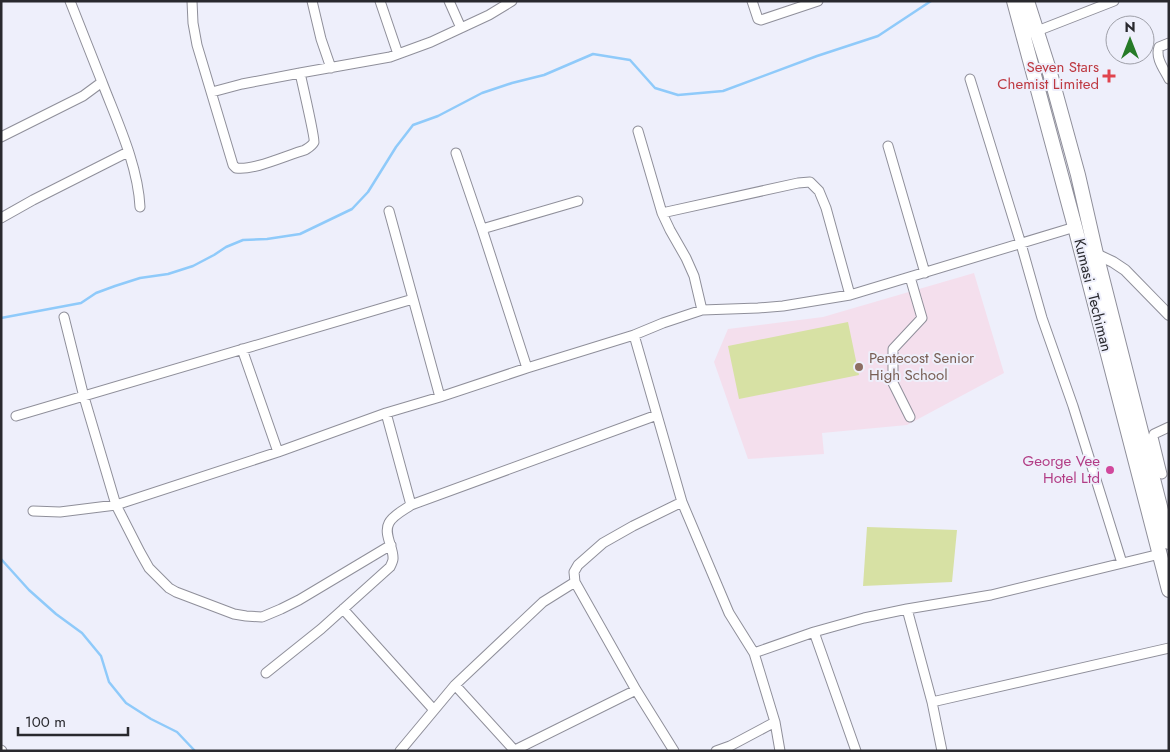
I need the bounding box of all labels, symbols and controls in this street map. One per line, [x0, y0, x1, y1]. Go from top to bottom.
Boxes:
north arrow [1105, 15, 1155, 65]
text: N [1124, 17, 1136, 37]
place label: Seven Stars Chemist Limited [997, 56, 1099, 95]
marker: Seven Stars Chemist Limited [1103, 70, 1115, 82]
street label: Kumasi - Techiman [1068, 236, 1118, 354]
place label: Pentecost Senior High School [869, 347, 975, 386]
marker: Pentecost Senior High School [853, 361, 865, 373]
place label: George Vee Hotel Ltd [1023, 450, 1100, 489]
marker: George Vee Hotel Ltd [1104, 464, 1116, 476]
scale bar [18, 704, 128, 736]
text: 100 m [25, 711, 66, 733]

